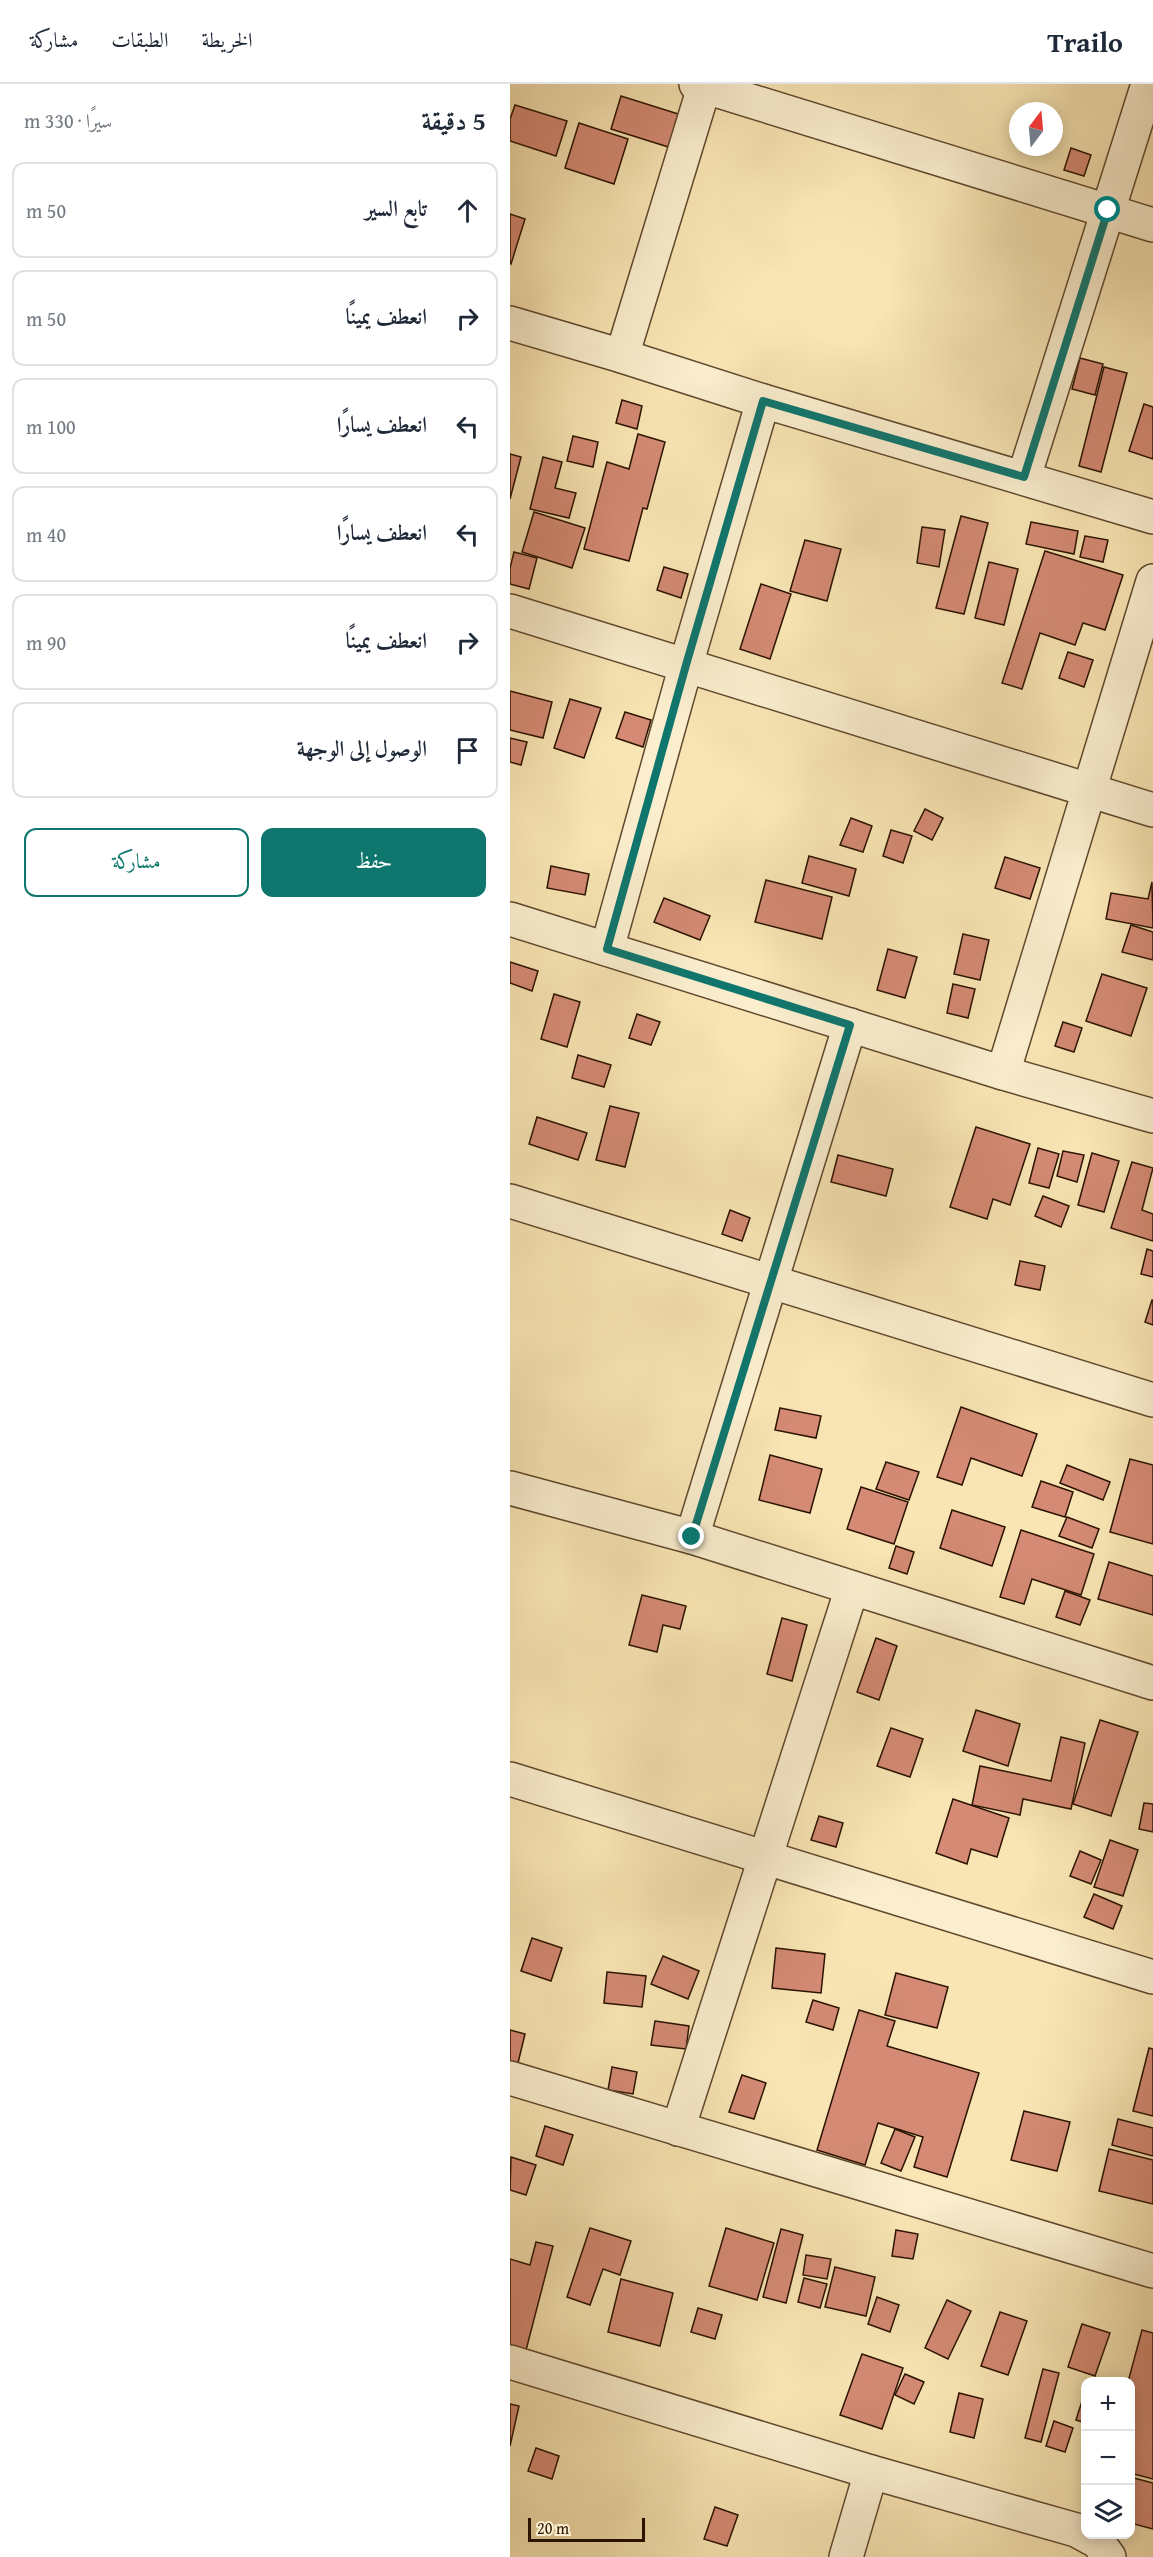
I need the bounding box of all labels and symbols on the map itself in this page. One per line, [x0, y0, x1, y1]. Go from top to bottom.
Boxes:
north arrow [1009, 102, 1063, 156]
route start [1094, 196, 1120, 222]
route end [678, 1523, 704, 1549]
scale bar [528, 2515, 645, 2542]

